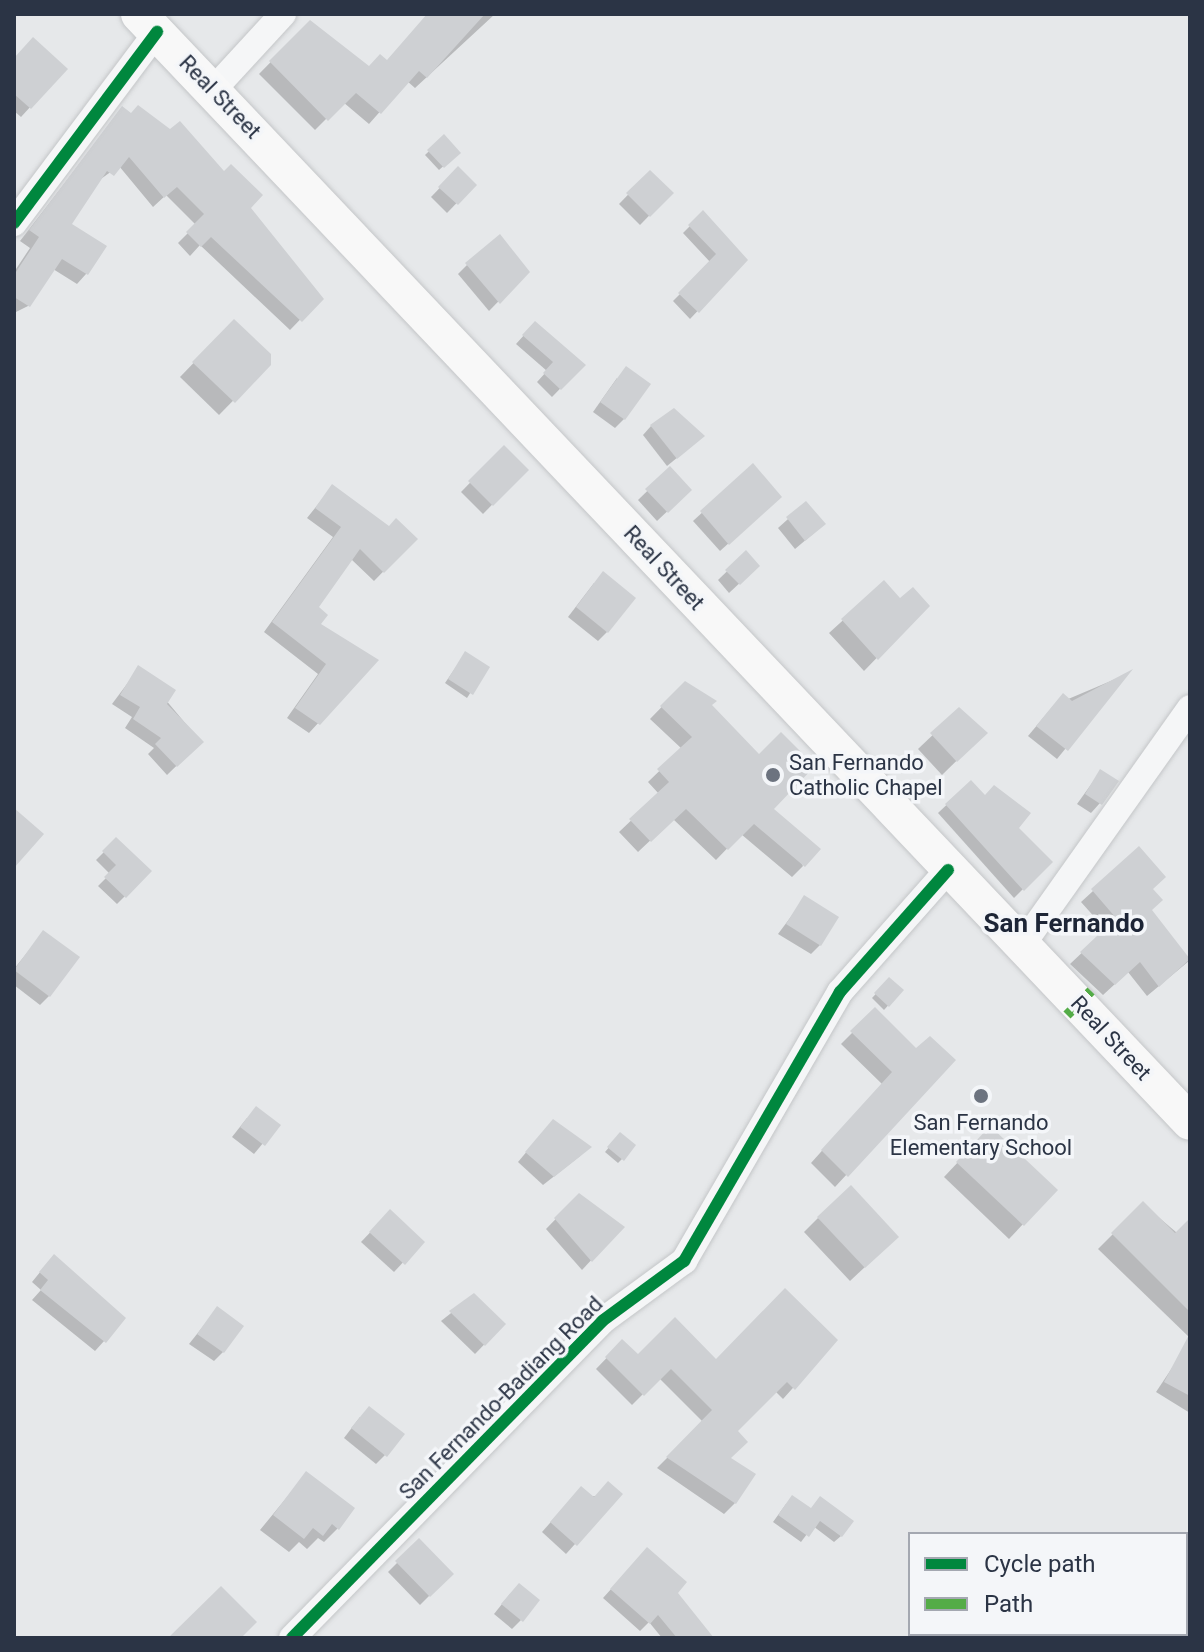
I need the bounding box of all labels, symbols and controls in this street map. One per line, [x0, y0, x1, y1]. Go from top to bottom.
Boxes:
street label: Real Street [174, 50, 266, 144]
street label: Real Street [618, 520, 710, 616]
place label: San Fernando Catholic Chapel [789, 749, 943, 800]
marker: San Fernando Catholic Chapel [764, 766, 782, 784]
district label: San Fernando [984, 908, 1144, 940]
street label: Real Street [1065, 990, 1157, 1086]
marker: San Fernando Elementary School [972, 1087, 990, 1105]
place label: San Fernando Elementary School [890, 1109, 1072, 1160]
street label: San Fernando-Badiang Road [394, 1291, 608, 1505]
legend [908, 1532, 1188, 1636]
text: Cycle path [984, 1550, 1096, 1578]
text: Path [984, 1590, 1033, 1618]

